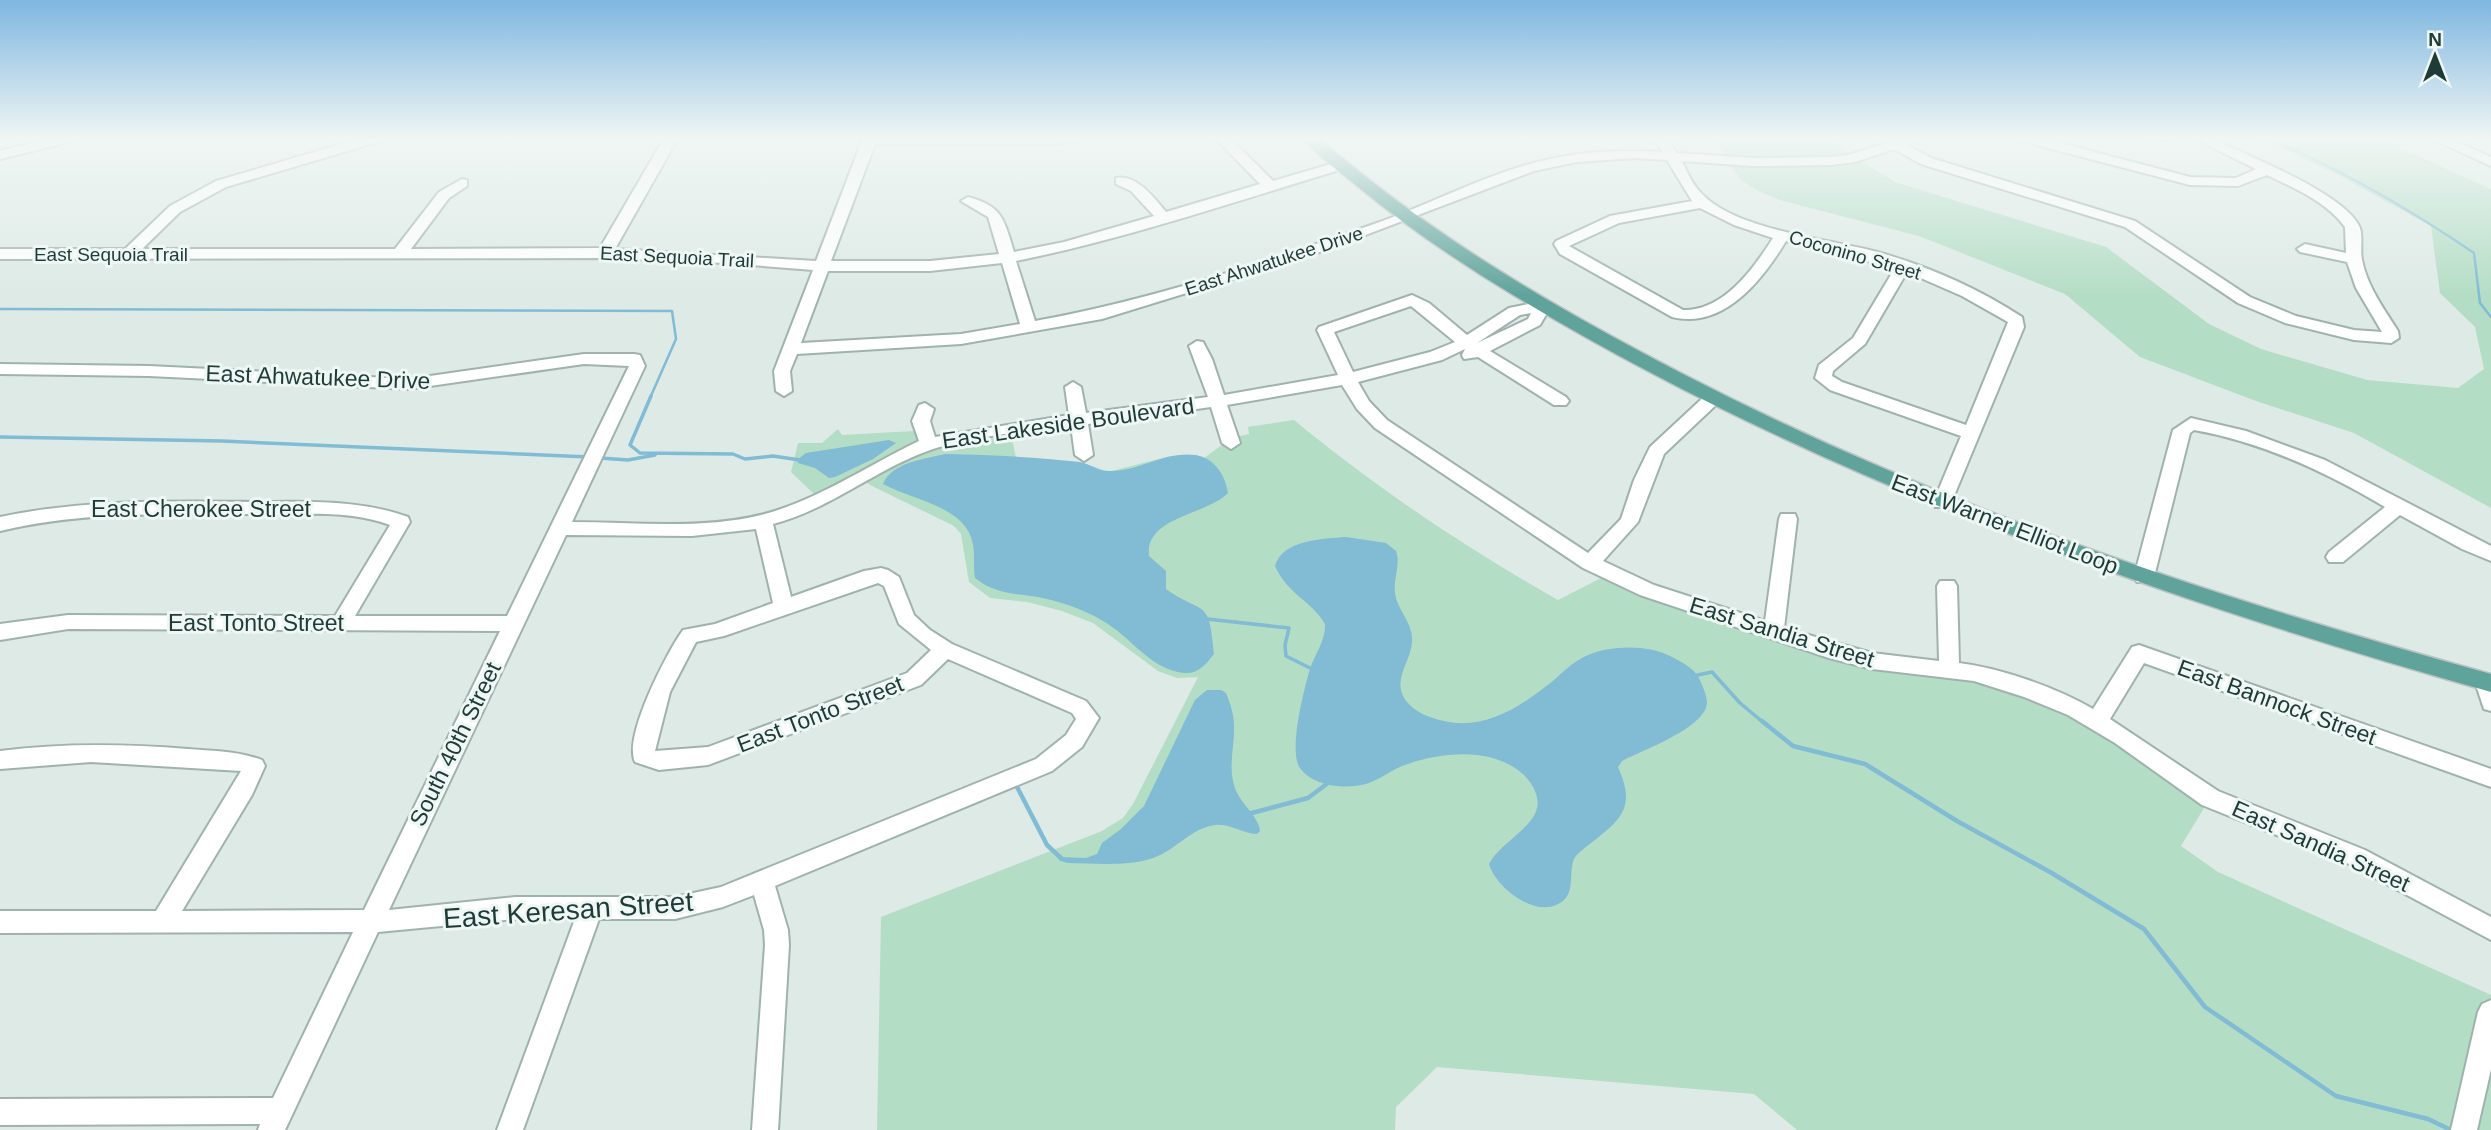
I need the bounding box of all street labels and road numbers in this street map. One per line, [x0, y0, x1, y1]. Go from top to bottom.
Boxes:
street label: East Ahwatukee Drive [1182, 222, 1366, 300]
street label: Coconino Street [1787, 226, 1924, 284]
street label: East Sequoia Trail [599, 242, 755, 272]
street label: East Sequoia Trail [34, 244, 188, 265]
street label: East Ahwatukee Drive [205, 360, 431, 394]
street label: East Lakeside Boulevard [940, 392, 1196, 454]
street label: East Warner Elliot Loop [1888, 469, 2122, 579]
street label: East Cherokee Street [91, 496, 312, 522]
street label: East Sandia Street [1686, 592, 1878, 673]
street label: East Tonto Street [168, 610, 345, 636]
street label: East Bannock Street [2174, 654, 2381, 750]
street label: South 40th Street [404, 657, 506, 830]
street label: East Tonto Street [733, 670, 907, 758]
street label: East Sandia Street [2228, 795, 2414, 897]
street label: East Keresan Street [442, 886, 694, 934]

